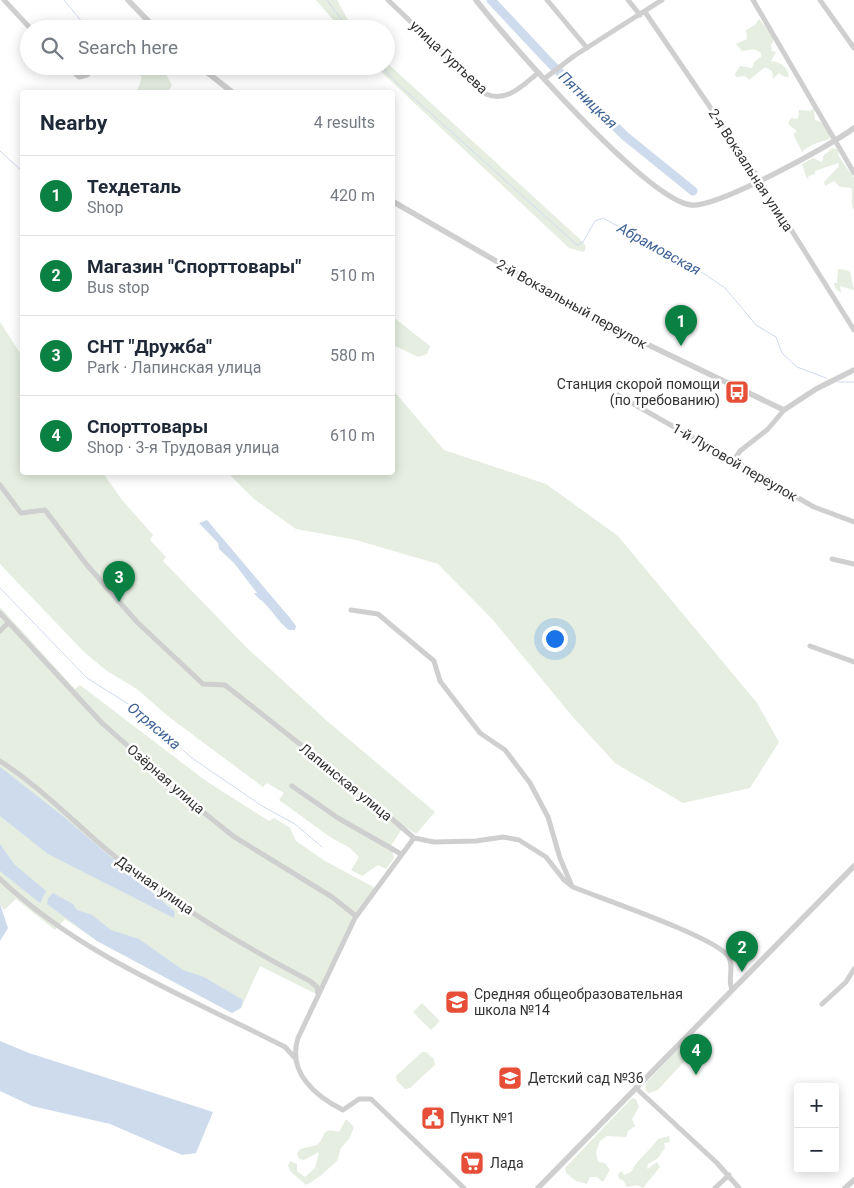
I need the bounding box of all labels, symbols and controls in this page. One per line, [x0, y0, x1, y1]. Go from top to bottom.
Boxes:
street label: улица Гуртьева [407, 17, 491, 97]
search box [20, 20, 395, 75]
icon: search [38, 34, 66, 62]
text: Search here [78, 36, 178, 59]
water label: Пятницкая [555, 68, 621, 132]
street label: 2-я Вокзальная улица [705, 106, 797, 234]
text: Nearby [40, 111, 107, 135]
text: 4 results [314, 113, 375, 132]
text: Техдеталь [87, 175, 181, 198]
text: 1 [51, 186, 61, 205]
text: 420 m [330, 186, 375, 205]
text: Shop [87, 198, 123, 217]
water label: Абрамовская [613, 218, 704, 279]
text: Магазин "Спорттовары" [87, 255, 301, 278]
street label: 2-й Вокзальный переулок [494, 256, 650, 352]
text: 2 [51, 266, 61, 285]
text: 510 m [330, 266, 375, 285]
text: Bus stop [87, 278, 149, 297]
pin: 1 [665, 305, 697, 346]
text: СНТ "Дружба" [87, 335, 212, 358]
text: 3 [51, 346, 61, 365]
text: 580 m [330, 346, 375, 365]
text: Park · Лапинская улица [87, 358, 261, 377]
place label: Станция скорой помощи (по требованию) [557, 376, 720, 409]
bus stop icon: Станция скорой помощи (по требованию) [724, 379, 750, 405]
text: Спорттовары [87, 415, 208, 438]
street label: 1-й Луговой переулок [670, 420, 801, 505]
text: 4 [51, 426, 61, 445]
text: 610 m [330, 426, 375, 445]
text: Shop · 3-я Трудовая улица [87, 438, 279, 457]
pin: 3 [103, 561, 135, 602]
your location [542, 626, 568, 652]
water label: Отрясиха [124, 698, 184, 754]
street label: Лапинская улица [297, 740, 395, 824]
street label: Озёрная улица [124, 741, 208, 817]
street label: Дачная улица [113, 852, 197, 918]
pin: 2 [726, 931, 758, 972]
place label: Средняя общеобразовательная школа №14 [474, 986, 683, 1018]
school or university icon: Средняя общеобразовательная школа №14 [444, 989, 470, 1015]
pin: 4 [680, 1034, 712, 1075]
school or university icon: Детский сад №36 [497, 1065, 523, 1091]
place label: Детский сад №36 [528, 1070, 644, 1086]
map controls [794, 1083, 839, 1173]
button: + [794, 1083, 839, 1128]
public building icon: Пункт №1 [420, 1105, 446, 1131]
place label: Пункт №1 [450, 1110, 515, 1126]
button: − [794, 1128, 839, 1173]
supermarket icon: Лада [459, 1150, 485, 1176]
place label: Лада [490, 1155, 524, 1171]

